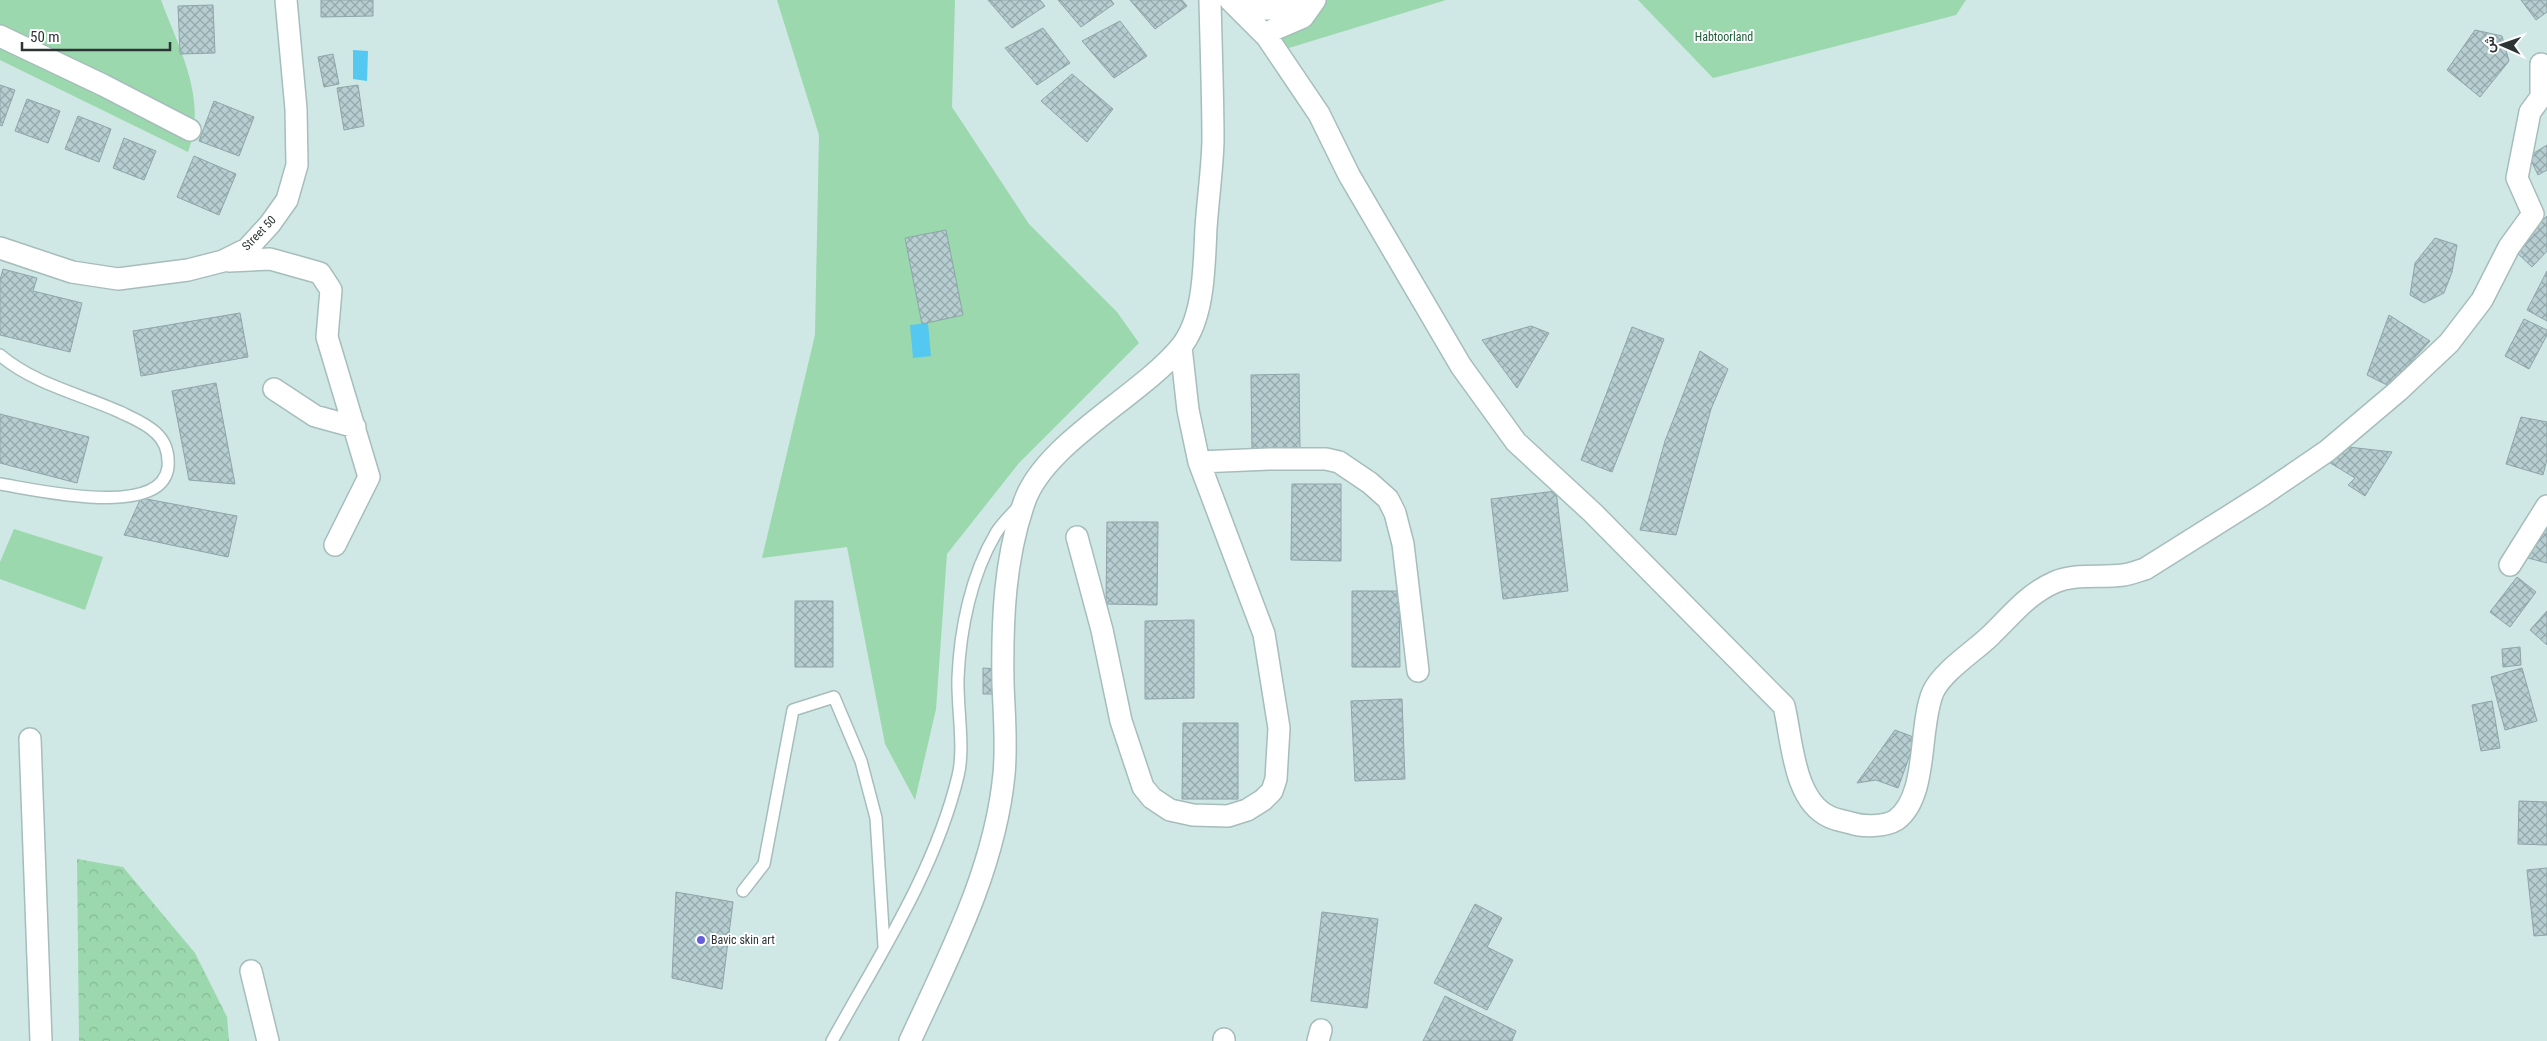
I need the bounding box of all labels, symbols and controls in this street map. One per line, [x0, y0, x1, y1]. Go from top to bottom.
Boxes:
scale bar [22, 20, 170, 52]
north arrow [2477, 20, 2527, 70]
text: 50 m [30, 28, 60, 46]
park label: Habtoorland [1695, 30, 1753, 44]
text: ش [2481, 36, 2498, 53]
street label: Street 50 [239, 213, 279, 253]
place label: Bavic skin art [711, 933, 775, 947]
marker: Bavic skin art [695, 934, 707, 946]

